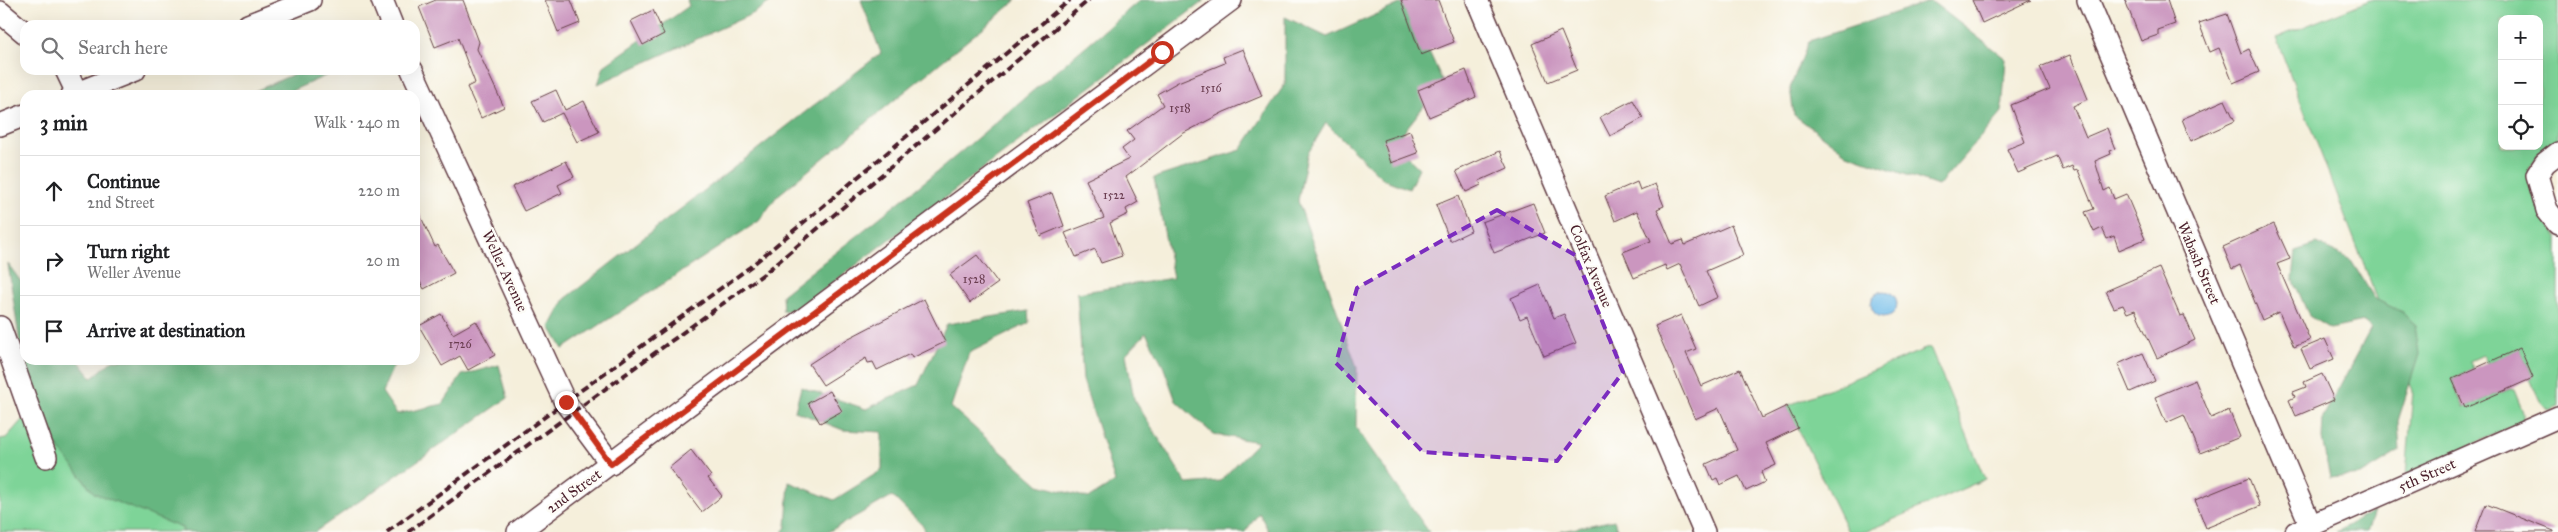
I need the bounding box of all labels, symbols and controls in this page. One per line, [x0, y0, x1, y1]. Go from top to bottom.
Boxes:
map controls [2498, 15, 2543, 150]
button: + [2498, 15, 2543, 60]
search box [20, 20, 420, 75]
icon: search [38, 34, 66, 62]
text: Search here [78, 36, 168, 59]
route start [1151, 41, 1174, 64]
button: − [2498, 60, 2543, 105]
house number: 1516 [1200, 81, 1222, 95]
house number: 1518 [1169, 101, 1191, 115]
button: locate [2498, 105, 2543, 150]
text: 3 min [40, 110, 88, 136]
text: Walk · 240 m [314, 113, 400, 132]
text: Continue [87, 170, 160, 193]
icon: ahead [40, 177, 68, 205]
text: 220 m [358, 181, 400, 200]
house number: 1522 [1103, 188, 1125, 202]
text: 2nd Street [87, 193, 155, 212]
street label: Wabash Street [2174, 219, 2225, 308]
street label: Colfax Avenue [1565, 222, 1617, 310]
street label: Weller Avenue [478, 227, 532, 315]
text: Turn right [87, 240, 170, 263]
icon: right [40, 247, 68, 275]
text: 20 m [366, 251, 400, 270]
text: Weller Avenue [87, 263, 181, 282]
house number: 1528 [963, 272, 985, 286]
icon: arrive [40, 317, 68, 345]
text: Arrive at destination [87, 319, 245, 342]
house number: 1726 [448, 337, 472, 351]
route end [555, 391, 578, 414]
street label: 5th Street [2395, 454, 2459, 496]
street label: 2nd Street [543, 465, 606, 517]

